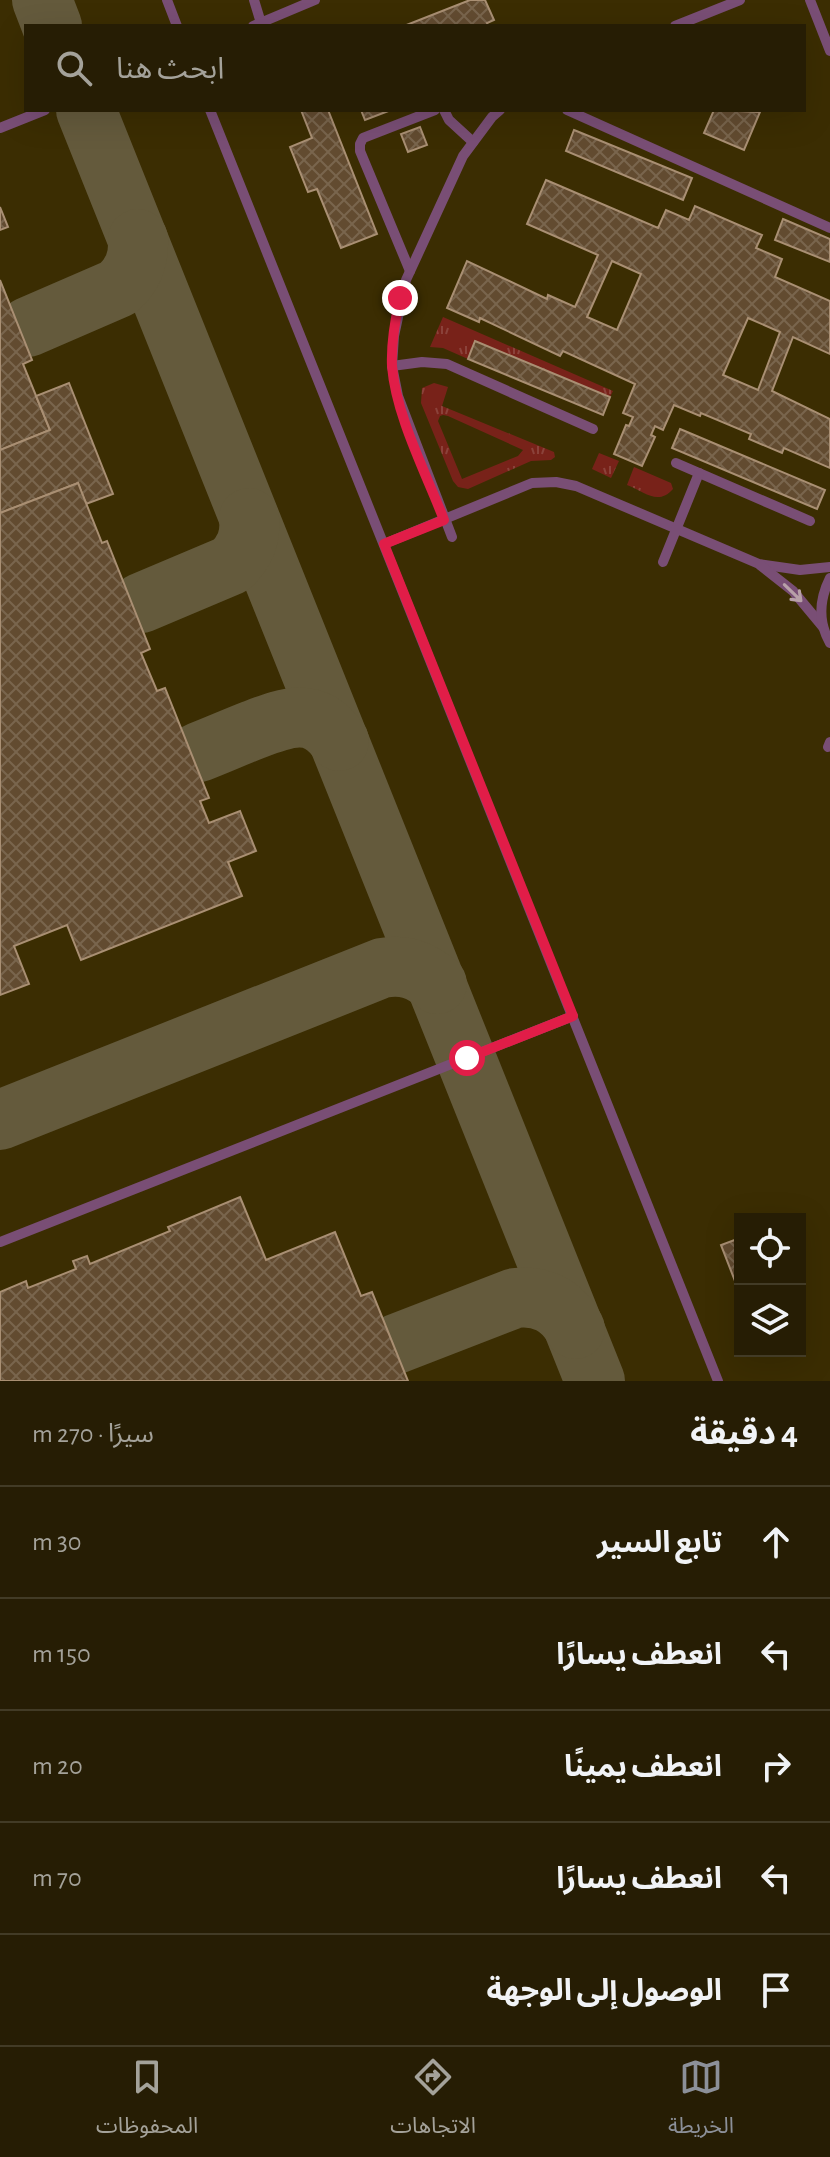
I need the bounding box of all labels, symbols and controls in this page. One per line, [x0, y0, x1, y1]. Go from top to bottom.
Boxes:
search box [24, 24, 806, 112]
icon: search [52, 46, 96, 90]
text: ابحث هنا [116, 54, 224, 84]
route end [382, 280, 418, 316]
one-way arrow [783, 584, 803, 603]
route start [449, 1040, 485, 1076]
map controls [734, 1213, 806, 1357]
button: locate [734, 1213, 806, 1285]
button: layers [734, 1285, 806, 1357]
text: 4 دقيقة [690, 1417, 798, 1451]
text: سيرًا · 270 m [32, 1421, 154, 1447]
icon: ahead [754, 1520, 798, 1564]
text: تابع السير [597, 1528, 722, 1558]
text: 30 m [32, 1529, 82, 1555]
icon: left [754, 1632, 798, 1676]
text: انعطف يسارًا [556, 1640, 722, 1670]
text: 150 m [32, 1641, 91, 1667]
icon: right [754, 1744, 798, 1788]
text: انعطف يمينًا [564, 1752, 722, 1782]
text: 20 m [32, 1753, 83, 1779]
icon: left [754, 1856, 798, 1900]
text: انعطف يسارًا [556, 1864, 722, 1894]
text: 70 m [32, 1865, 82, 1891]
icon: arrive [754, 1968, 798, 2012]
text: الوصول إلى الوجهة [486, 1976, 722, 2006]
tab: المحفوظات [96, 2055, 198, 2149]
tab: الاتجاهات [390, 2055, 476, 2149]
tab: الخريطة [668, 2055, 734, 2149]

